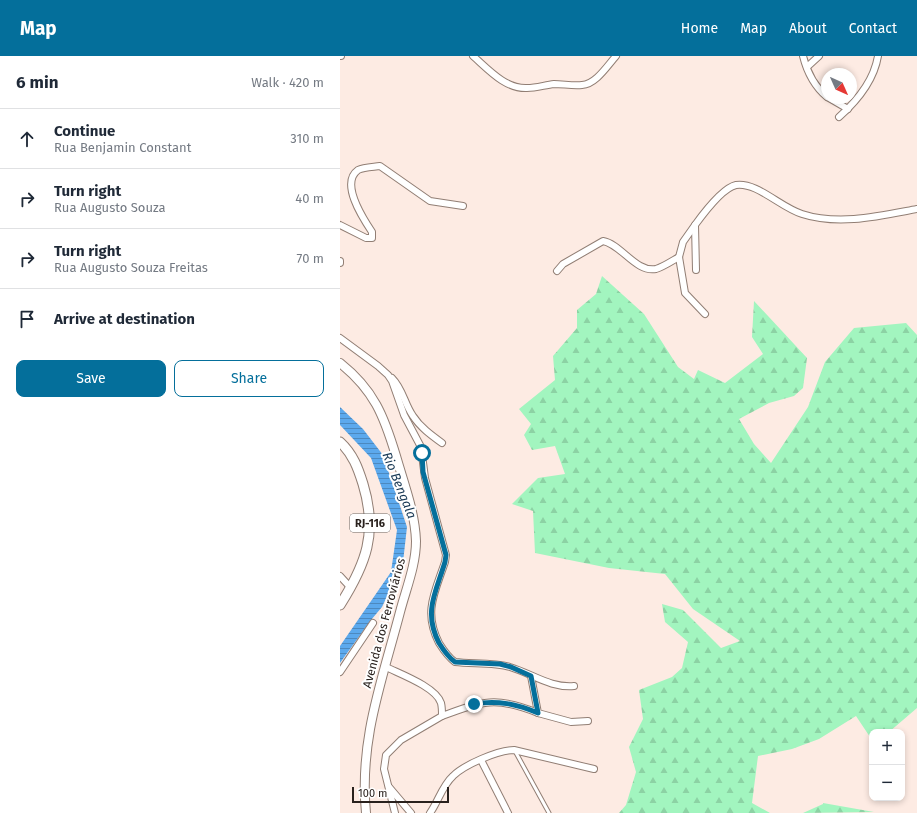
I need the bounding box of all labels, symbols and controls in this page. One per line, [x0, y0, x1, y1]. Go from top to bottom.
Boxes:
text: Map [20, 17, 57, 40]
text: Home [681, 20, 718, 37]
text: Map [740, 20, 767, 37]
text: About [789, 20, 827, 37]
text: Contact [849, 20, 897, 37]
north arrow [821, 68, 857, 104]
text: 6 min [16, 72, 59, 93]
text: Walk · 420 m [251, 75, 324, 90]
text: Continue [54, 122, 115, 140]
icon: ahead [16, 128, 38, 150]
text: 310 m [290, 131, 324, 146]
text: Rua Benjamin Constant [54, 140, 191, 155]
text: Turn right [54, 182, 121, 200]
icon: right [16, 188, 38, 210]
text: 40 m [295, 191, 324, 206]
text: Rua Augusto Souza [54, 200, 166, 215]
text: Turn right [54, 242, 121, 260]
icon: right [16, 248, 38, 270]
text: 70 m [297, 251, 324, 266]
text: Rua Augusto Souza Freitas [54, 260, 208, 275]
icon: arrive [16, 308, 38, 330]
text: Arrive at destination [54, 310, 195, 328]
button: Save [16, 360, 166, 397]
button: Share [174, 360, 324, 397]
route start [413, 444, 431, 462]
water label: Rio Bengala [379, 450, 420, 521]
road number: RJ-116 [350, 514, 390, 532]
street label: Avenida dos Ferroviários [360, 556, 408, 689]
route end [465, 695, 483, 713]
map controls [869, 729, 905, 801]
button: + [869, 729, 905, 765]
button: − [869, 765, 905, 801]
scale bar [352, 785, 449, 804]
text: 100 m [358, 787, 387, 800]

